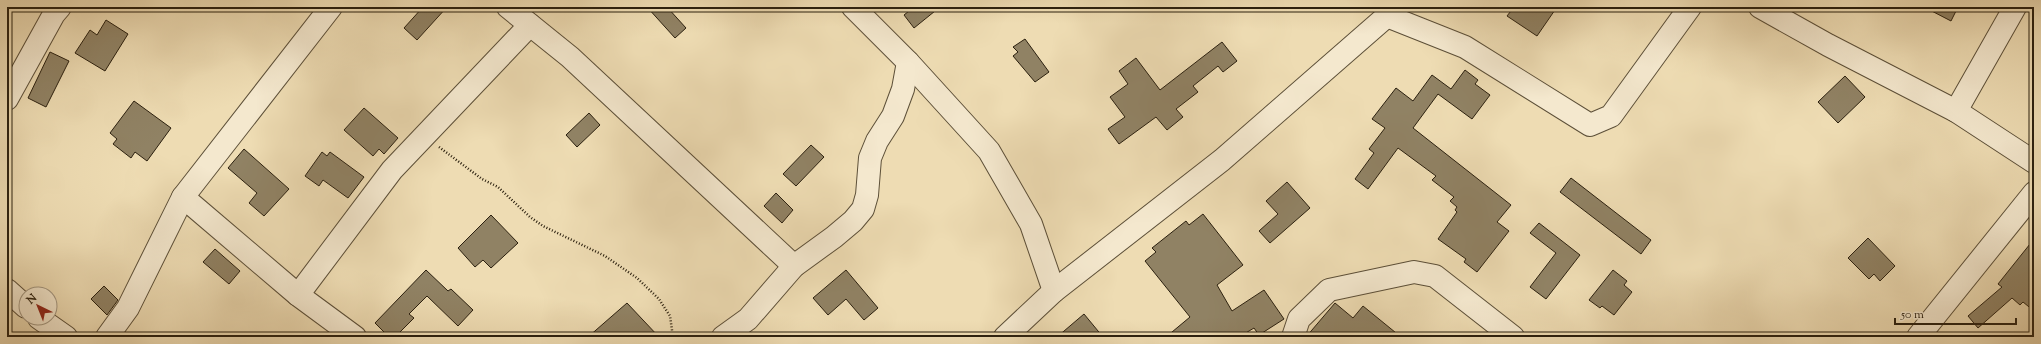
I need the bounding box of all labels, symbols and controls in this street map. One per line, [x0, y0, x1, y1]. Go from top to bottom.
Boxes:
north arrow [18, 286, 58, 326]
text: N [22, 290, 41, 309]
scale bar [1895, 300, 2016, 326]
text: 50 m [1900, 306, 1924, 324]

